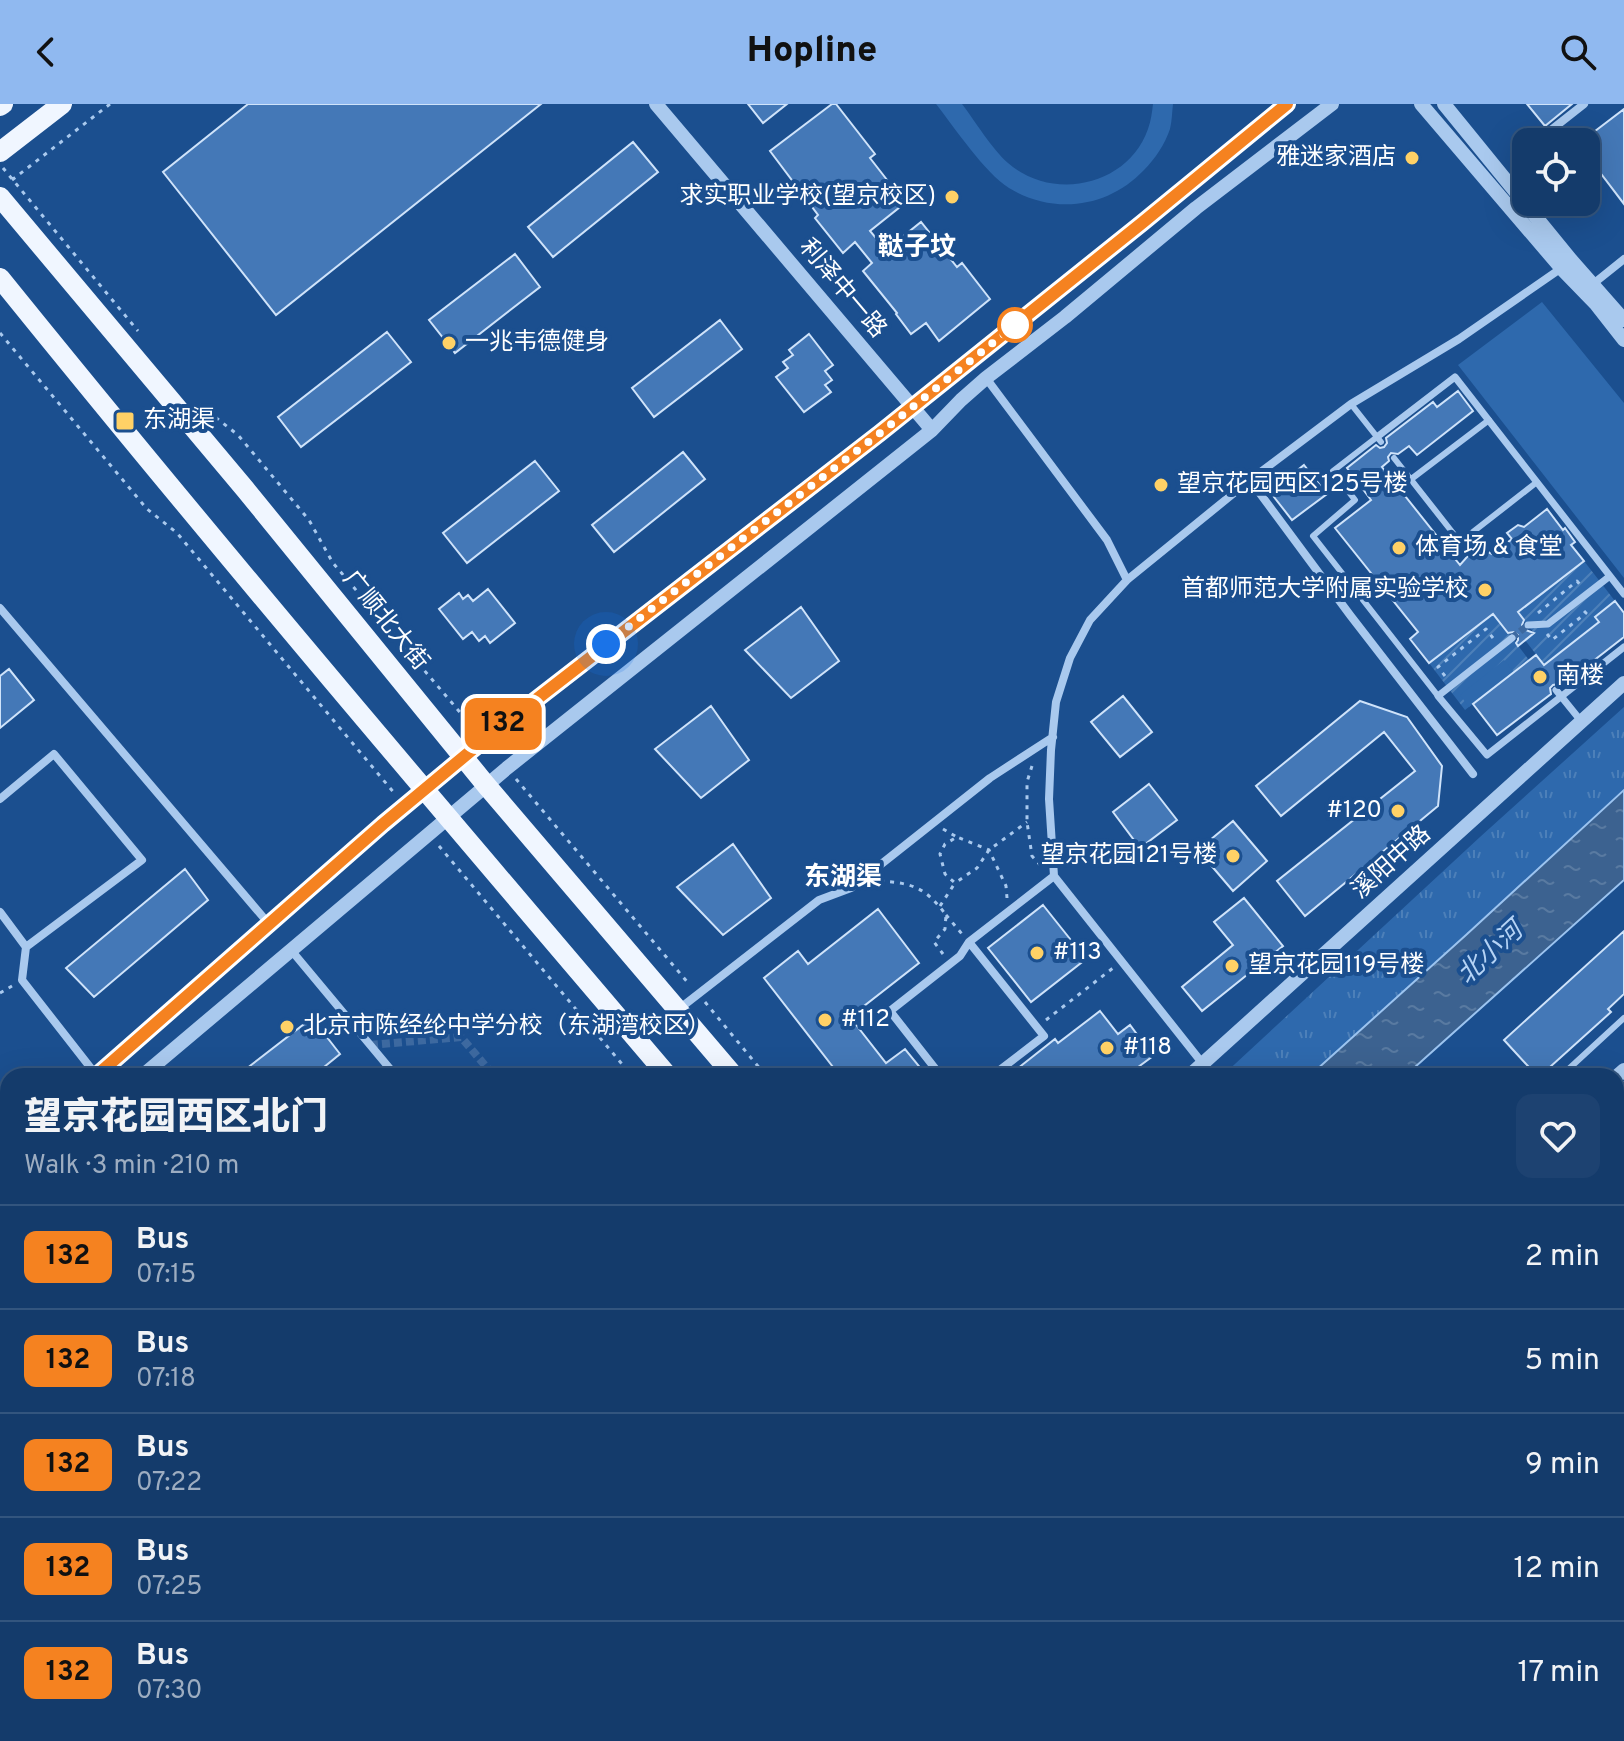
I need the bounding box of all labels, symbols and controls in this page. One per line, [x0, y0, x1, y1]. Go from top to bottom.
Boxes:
text: Hopline [747, 29, 877, 75]
icon: back [24, 30, 68, 74]
icon: search [1556, 30, 1600, 74]
map controls [1512, 128, 1600, 216]
button: locate [1512, 128, 1600, 216]
place label: 雅迷家酒店 [1276, 143, 1396, 173]
marker: 雅迷家酒店 [1403, 149, 1421, 167]
place label: 求实职业学校(望京校区) [680, 182, 936, 212]
marker: 求实职业学校(望京校区) [943, 188, 961, 206]
district label: 鞑子坟 [878, 232, 956, 265]
street label: 利泽中一路 [792, 233, 892, 345]
unlabelled marker [998, 308, 1032, 342]
place label: 一兆韦德健身 [465, 328, 609, 358]
marker: 一兆韦德健身 [440, 334, 458, 352]
place label: 东湖渠 [143, 406, 215, 436]
marker: 东湖渠 [114, 410, 136, 432]
place label: 望京花园西区125号楼 [1177, 470, 1408, 500]
marker: 望京花园西区125号楼 [1152, 476, 1170, 494]
place label: 体育场 & 食堂 [1415, 533, 1563, 563]
marker: 体育场 & 食堂 [1390, 539, 1408, 557]
street label: 广顺北大街 [336, 565, 434, 677]
place label: 首都师范大学附属实验学校 [1181, 575, 1469, 605]
marker: 首都师范大学附属实验学校 [1476, 581, 1494, 599]
your location [586, 624, 626, 664]
place label: 南楼 [1556, 662, 1604, 692]
marker: 南楼 [1531, 668, 1549, 686]
line badge: 132 [457, 698, 549, 750]
text: 132 [481, 706, 525, 742]
place label: #120 [1327, 796, 1382, 826]
marker: #120 [1389, 802, 1407, 820]
street label: 溪阳中路 [1346, 820, 1438, 906]
place label: 望京花园121号楼 [1040, 841, 1217, 871]
marker: 望京花园121号楼 [1224, 847, 1242, 865]
district label: 东湖渠 [804, 862, 882, 895]
water label: 北小河 [1451, 912, 1534, 993]
place label: #113 [1053, 938, 1102, 968]
marker: #113 [1028, 944, 1046, 962]
place label: 望京花园119号楼 [1248, 951, 1424, 981]
marker: 望京花园119号楼 [1223, 957, 1241, 975]
place label: #112 [841, 1005, 890, 1035]
marker: #112 [816, 1011, 834, 1029]
place label: 北京市陈经纶中学分校（东湖湾校区） [303, 1012, 711, 1042]
marker: 北京市陈经纶中学分校（东湖湾校区） [278, 1018, 296, 1036]
place label: #118 [1123, 1033, 1172, 1063]
marker: #118 [1098, 1039, 1116, 1057]
button: heart [1516, 1094, 1600, 1178]
text: 望京花园西区北门 [24, 1095, 328, 1144]
text: Walk · 3 min · 210 m [24, 1150, 239, 1183]
text: Bus [136, 1222, 189, 1259]
text: 132 [46, 1239, 90, 1275]
text: 2 min [1525, 1239, 1600, 1276]
text: 07:15 [136, 1259, 196, 1292]
text: Bus [136, 1326, 189, 1363]
text: 132 [46, 1343, 90, 1379]
text: 5 min [1524, 1343, 1600, 1380]
text: 07:18 [136, 1363, 196, 1396]
text: Bus [136, 1430, 189, 1467]
text: 132 [46, 1447, 90, 1483]
text: 9 min [1525, 1447, 1600, 1484]
text: 07:22 [136, 1467, 202, 1500]
text: Bus [136, 1534, 189, 1571]
text: 132 [46, 1551, 90, 1587]
text: 12 min [1513, 1551, 1600, 1588]
text: 07:25 [136, 1571, 202, 1604]
text: Bus [136, 1638, 189, 1675]
text: 132 [46, 1655, 90, 1691]
text: 17 min [1517, 1655, 1600, 1692]
text: 07:30 [136, 1675, 202, 1708]

